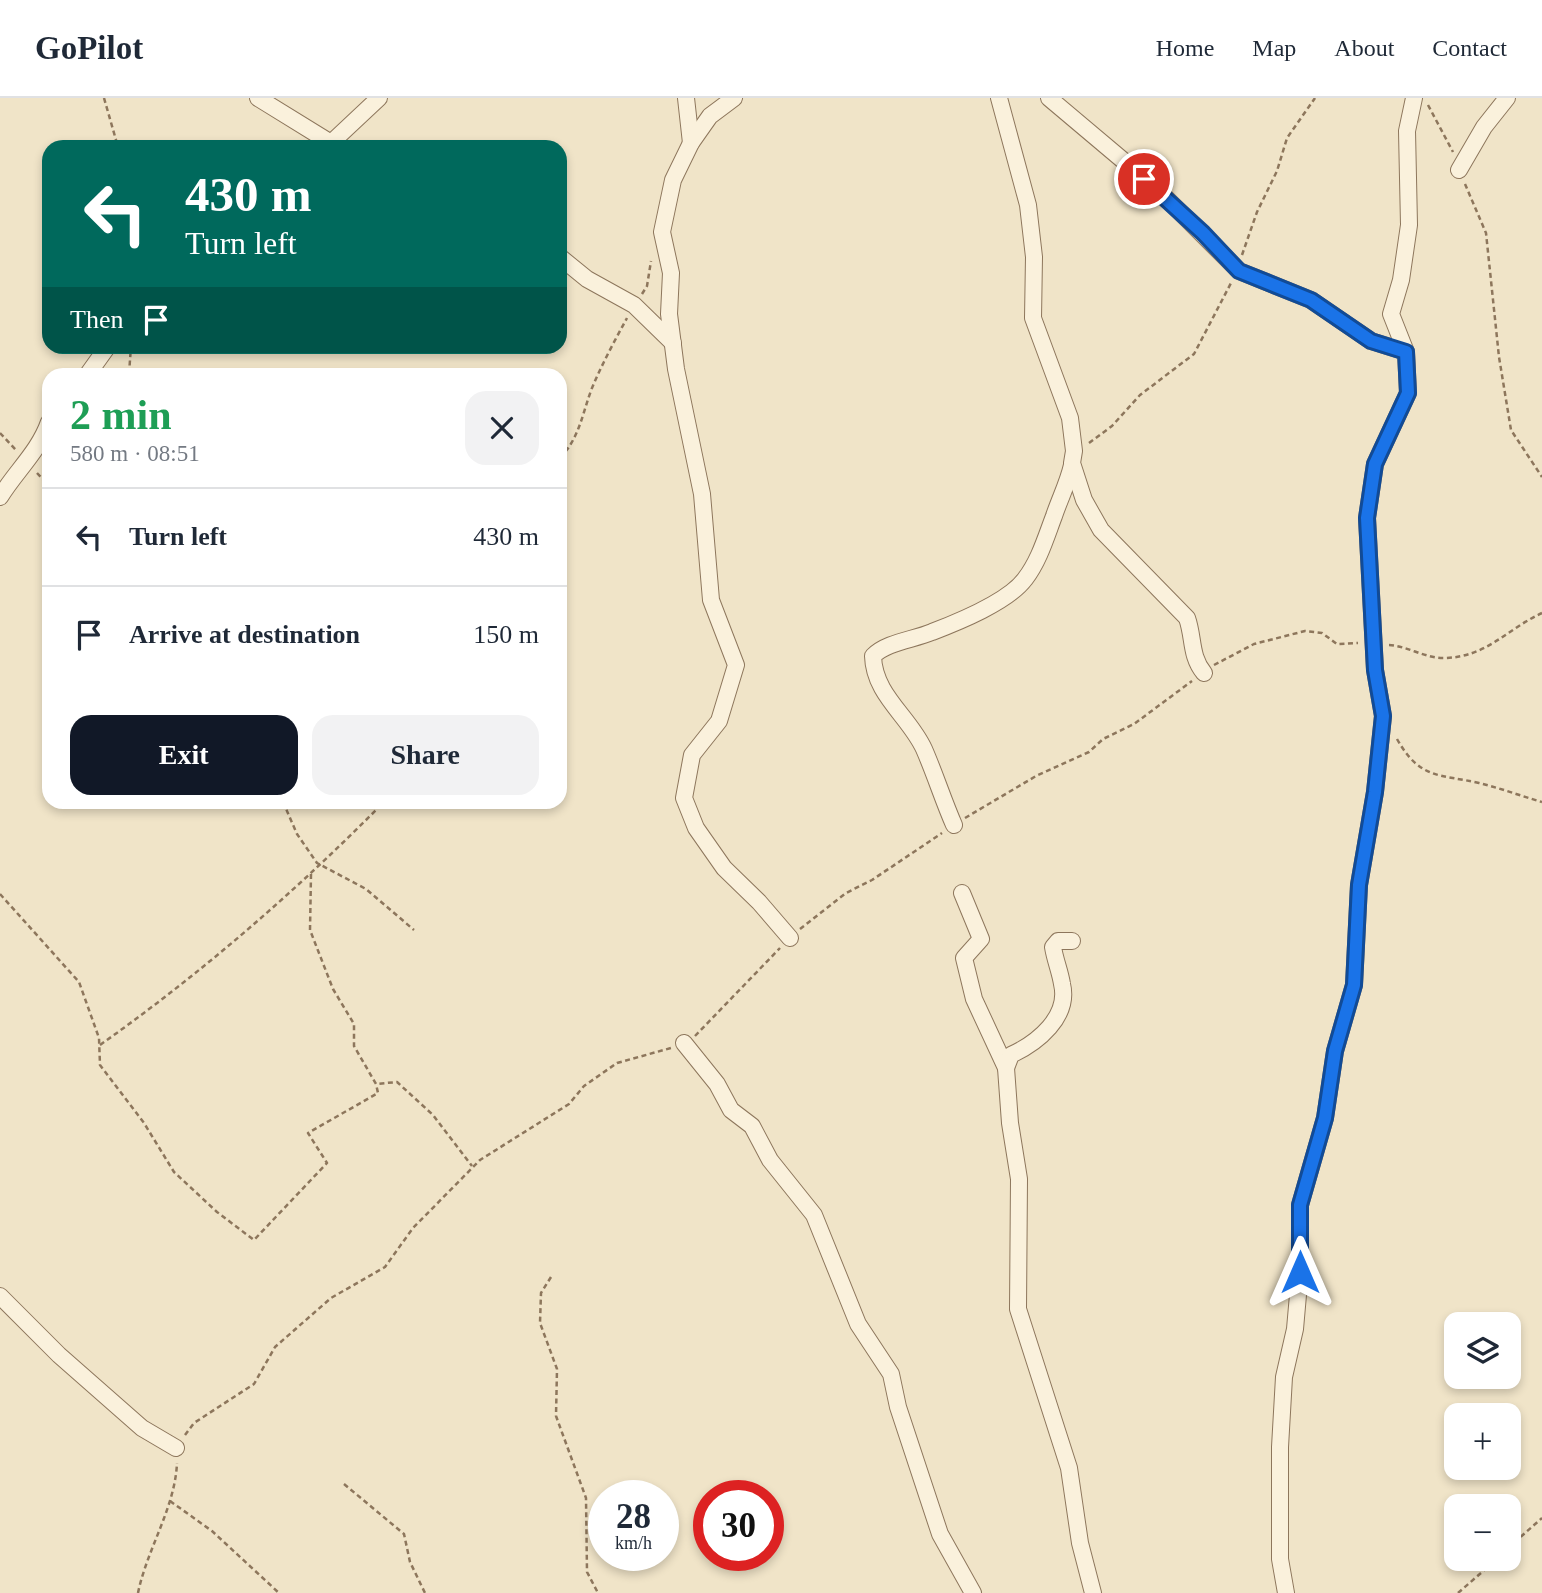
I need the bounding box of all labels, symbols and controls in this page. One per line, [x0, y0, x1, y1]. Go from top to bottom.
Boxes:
text: GoPilot [35, 30, 143, 66]
text: Home [1156, 35, 1214, 61]
text: Map [1252, 35, 1296, 61]
text: About [1334, 35, 1394, 61]
text: Contact [1432, 35, 1507, 61]
pin [1114, 149, 1174, 209]
icon: arrive [1125, 160, 1163, 198]
text: 430 m [185, 167, 312, 222]
icon: left [70, 168, 161, 259]
text: Turn left [185, 225, 297, 261]
icon: arrive [137, 301, 175, 339]
text: Then [70, 305, 123, 334]
button: close [465, 391, 539, 465]
text: 2 min [70, 392, 172, 438]
text: 580 m · 08:51 [70, 441, 200, 466]
icon: left [70, 518, 108, 556]
text: Turn left [129, 522, 227, 551]
text: 430 m [473, 522, 539, 551]
icon: arrive [70, 616, 108, 654]
text: Arrive at destination [129, 620, 360, 649]
text: 150 m [473, 620, 539, 649]
button: Exit [70, 715, 298, 795]
button: Share [312, 715, 539, 795]
position arrow [1263, 1235, 1337, 1309]
map controls [1444, 1312, 1521, 1571]
button: layers [1444, 1312, 1521, 1389]
button: + [1444, 1403, 1521, 1480]
speed limit sign: 30 [693, 1480, 784, 1571]
button: − [1444, 1494, 1521, 1571]
text: 28 [616, 1497, 651, 1536]
text: km/h [615, 1533, 652, 1553]

